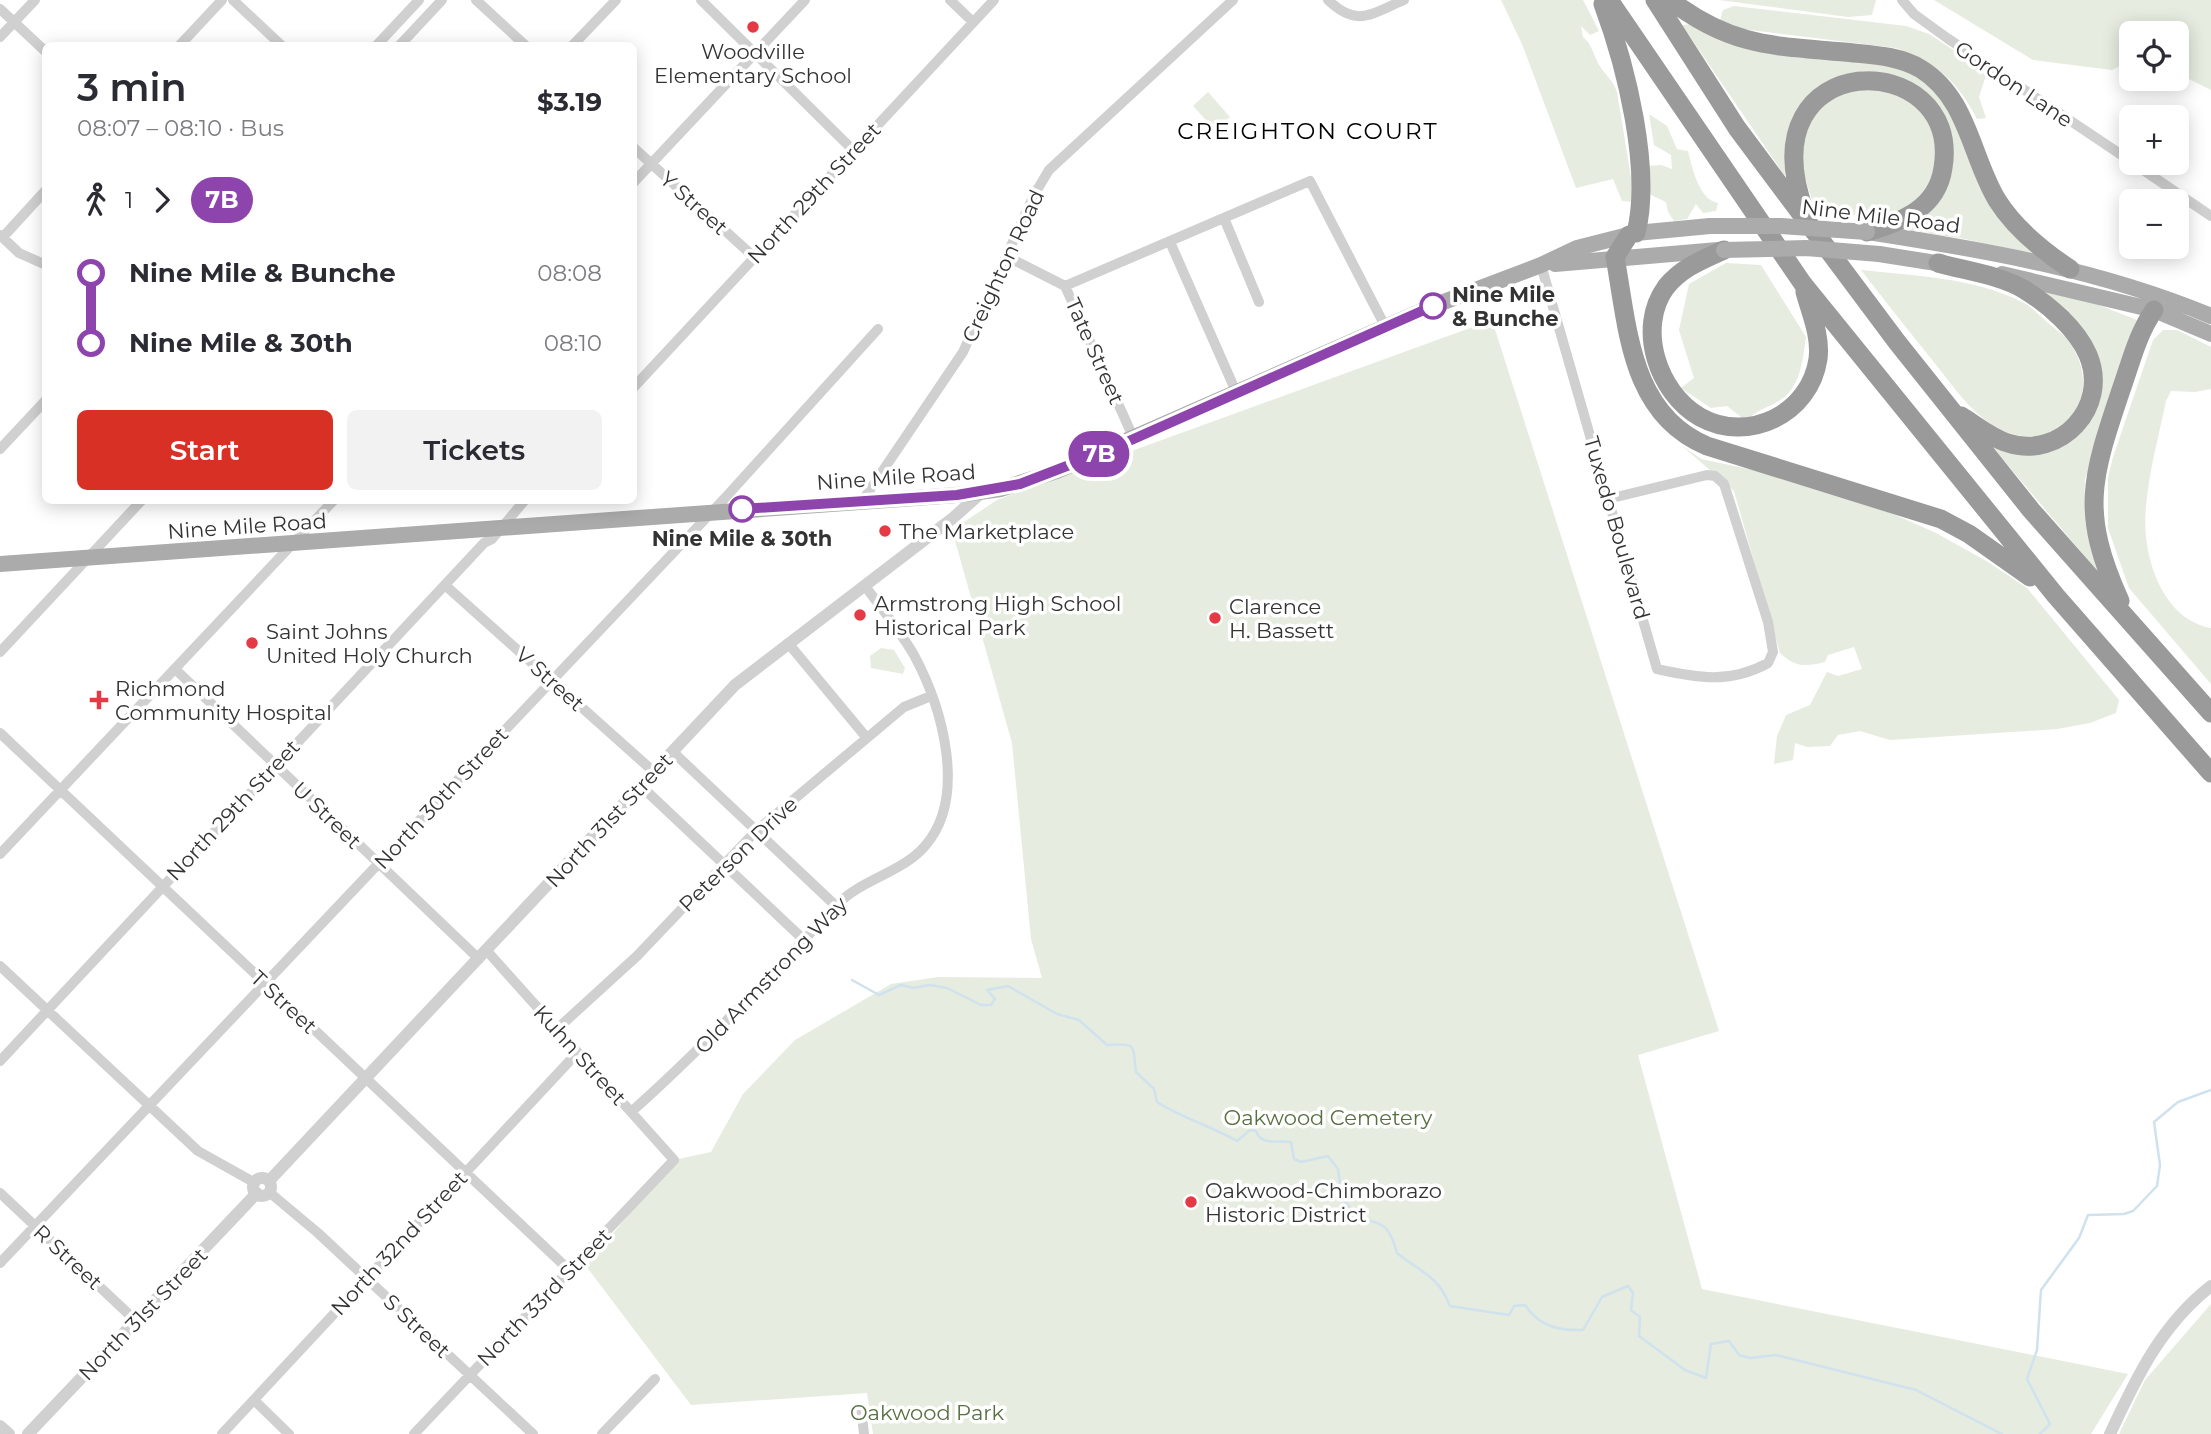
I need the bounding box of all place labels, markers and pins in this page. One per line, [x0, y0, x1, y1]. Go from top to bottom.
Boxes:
marker: Woodville Elementary School [745, 19, 761, 35]
place label: Woodville Elementary School [654, 39, 852, 88]
place label: Nine Mile & Bunche [1452, 282, 1559, 331]
marker: Nine Mile & Bunche [1420, 293, 1446, 319]
marker: Nine Mile & 30th [729, 496, 755, 522]
place label: The Marketplace [899, 519, 1074, 544]
marker: The Marketplace [877, 523, 893, 539]
place label: Nine Mile & 30th [652, 526, 832, 551]
place label: Armstrong High School Historical Park [874, 591, 1121, 640]
place label: Clarence H. Bassett [1229, 594, 1334, 643]
marker: Armstrong High School Historical Park [852, 607, 868, 623]
marker: Clarence H. Bassett [1207, 610, 1223, 626]
place label: Saint Johns United Holy Church [266, 619, 473, 668]
marker: Saint Johns United Holy Church [244, 635, 260, 651]
place label: Richmond Community Hospital [115, 676, 332, 725]
marker: Richmond Community Hospital [89, 690, 109, 710]
place label: Oakwood-Chimborazo Historic District [1205, 1178, 1442, 1227]
marker: Oakwood-Chimborazo Historic District [1183, 1194, 1199, 1210]

